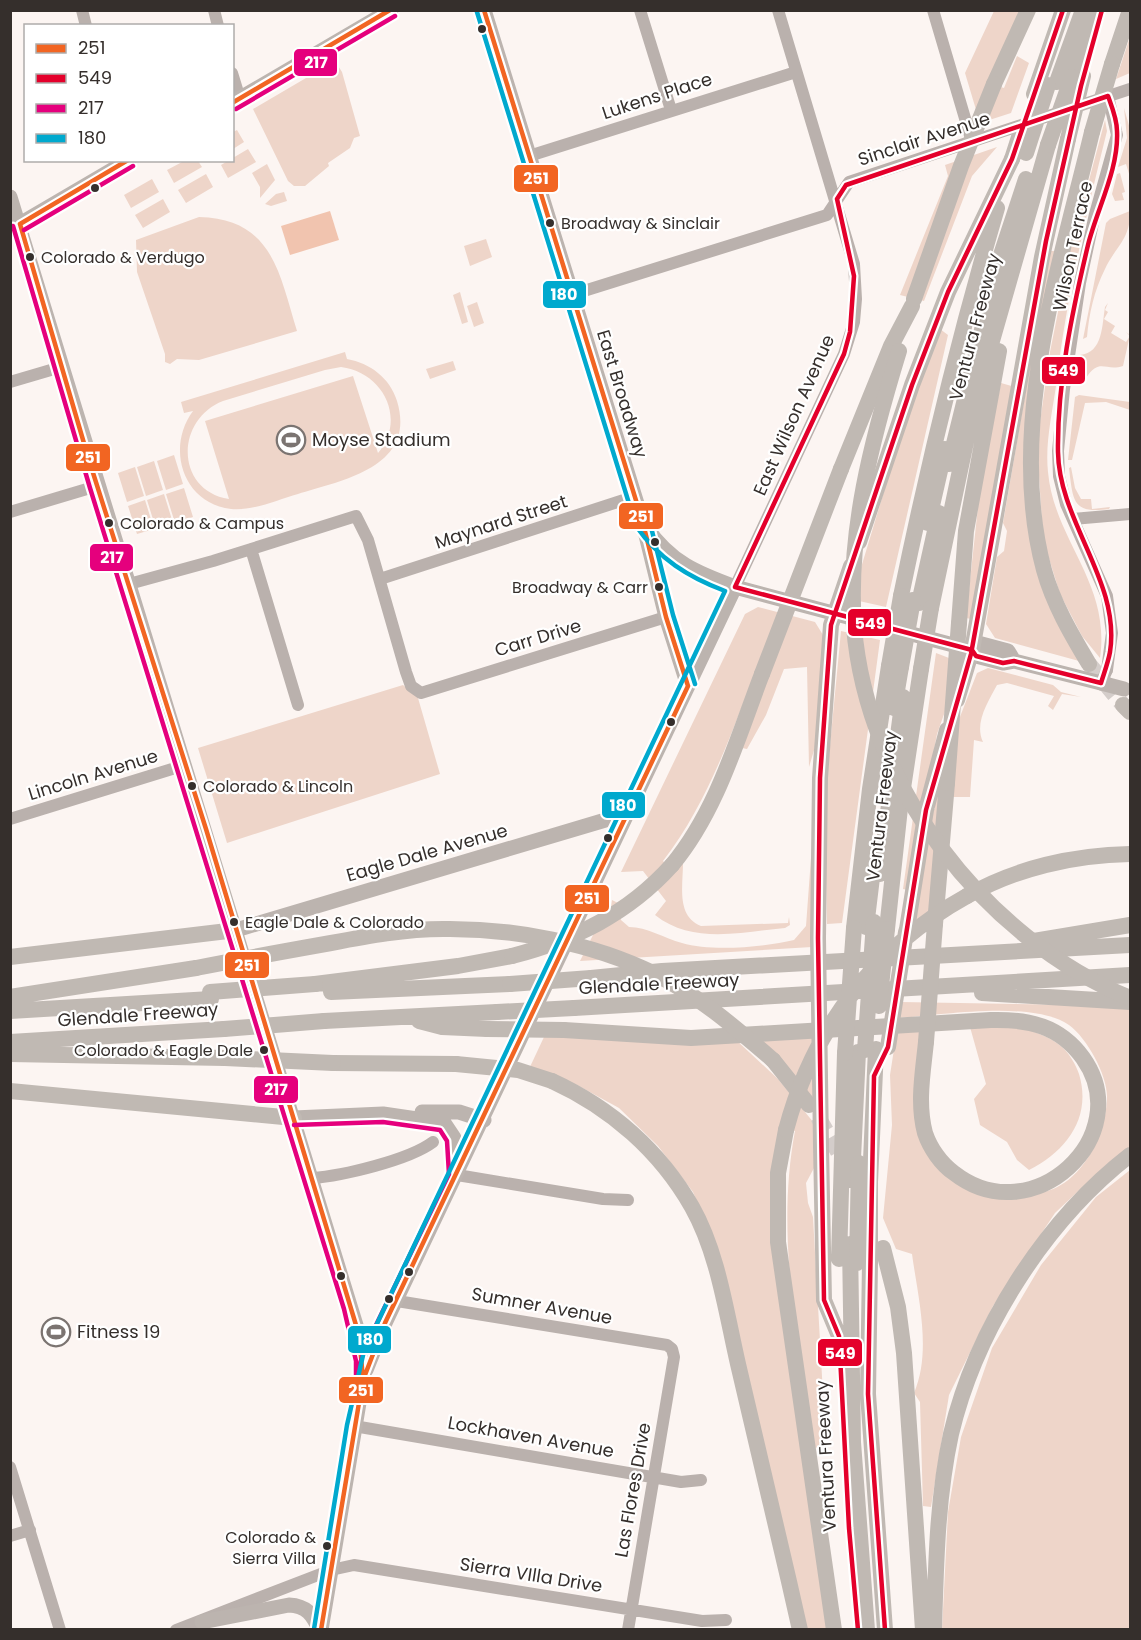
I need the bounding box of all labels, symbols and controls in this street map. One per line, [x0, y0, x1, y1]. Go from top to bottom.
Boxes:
unlabelled marker [476, 23, 488, 35]
legend [24, 24, 234, 162]
text: 251 [78, 35, 105, 60]
line badge: 217 [293, 48, 338, 77]
text: 217 [304, 51, 328, 74]
text: 549 [78, 65, 112, 90]
street label: Lukens Place [599, 66, 715, 125]
text: 217 [78, 95, 104, 120]
street label: Sinclair Avenue [855, 105, 993, 172]
text: 180 [78, 125, 106, 150]
line badge: 251 [513, 164, 559, 193]
text: 251 [523, 167, 549, 190]
street label: Wilson Terrace [1047, 179, 1098, 313]
unlabelled marker [89, 182, 101, 194]
place label: Broadway & Sinclair [561, 212, 720, 235]
marker: Broadway & Sinclair [544, 217, 556, 229]
place label: Colorado & Verdugo [41, 246, 205, 269]
street label: Ventura Freeway [943, 250, 1006, 403]
marker: Colorado & Verdugo [24, 251, 36, 263]
line badge: 180 [542, 280, 587, 309]
text: 180 [551, 283, 577, 306]
street label: East Broadway [591, 327, 654, 461]
street label: East Wilson Avenue [747, 330, 840, 499]
line badge: 549 [1041, 356, 1086, 385]
text: 549 [1047, 359, 1079, 382]
sports icon: Moyse Stadium [275, 424, 307, 456]
place label: Moyse Stadium [312, 427, 450, 452]
line badge: 251 [65, 443, 111, 472]
text: 251 [75, 446, 101, 469]
street label: Maynard Street [431, 488, 570, 555]
line badge: 251 [618, 502, 664, 530]
text: 251 [628, 505, 654, 528]
place label: Colorado & Campus [120, 512, 284, 535]
marker: Colorado & Campus [103, 517, 115, 529]
unlabelled marker [649, 536, 661, 548]
line badge: 217 [89, 543, 134, 572]
text: 217 [100, 546, 124, 569]
place label: Broadway & Carr [512, 576, 648, 599]
marker: Broadway & Carr [653, 581, 665, 593]
line badge: 549 [847, 608, 892, 637]
street label: Carr Drive [491, 612, 584, 663]
text: 549 [854, 612, 886, 635]
unlabelled marker [665, 716, 677, 728]
street label: Ventura Freeway [860, 729, 903, 883]
street label: Lincoln Avenue [25, 743, 161, 806]
place label: Colorado & Lincoln [203, 775, 353, 798]
marker: Colorado & Lincoln [186, 780, 198, 792]
line badge: 180 [601, 791, 646, 819]
text: 180 [610, 794, 636, 817]
street label: Eagle Dale Avenue [343, 818, 510, 888]
unlabelled marker [602, 832, 614, 844]
line badge: 251 [564, 884, 610, 913]
text: 251 [574, 887, 600, 910]
place label: Eagle Dale & Colorado [245, 911, 424, 934]
marker: Eagle Dale & Colorado [228, 916, 240, 928]
line badge: 251 [224, 951, 270, 979]
text: 251 [234, 954, 260, 977]
street label: Glendale Freeway [578, 967, 740, 1000]
street label: Glendale Freeway [57, 996, 219, 1033]
place label: Colorado & Eagle Dale [74, 1039, 253, 1062]
marker: Colorado & Eagle Dale [258, 1044, 270, 1056]
line badge: 217 [253, 1075, 299, 1104]
text: 217 [264, 1078, 288, 1101]
unlabelled marker [403, 1266, 415, 1278]
unlabelled marker [335, 1270, 347, 1282]
street label: Sumner Avenue [470, 1281, 614, 1330]
unlabelled marker [383, 1293, 395, 1305]
sports icon: Fitness 19 [40, 1316, 72, 1348]
place label: Fitness 19 [77, 1319, 160, 1344]
line badge: 180 [347, 1325, 392, 1354]
text: 180 [357, 1328, 383, 1351]
line badge: 549 [817, 1338, 863, 1367]
text: 549 [824, 1342, 856, 1365]
line badge: 251 [338, 1376, 384, 1404]
text: 251 [348, 1379, 374, 1402]
street label: Ventura Freeway [809, 1380, 842, 1532]
street label: Lockhaven Avenue [446, 1410, 616, 1463]
street label: Las Flores Drive [608, 1421, 657, 1559]
place label: Colorado & Sierra Villa [225, 1526, 316, 1570]
marker: Colorado & Sierra Villa [321, 1540, 333, 1552]
street label: Sierra VIlla Drive [458, 1551, 604, 1598]

